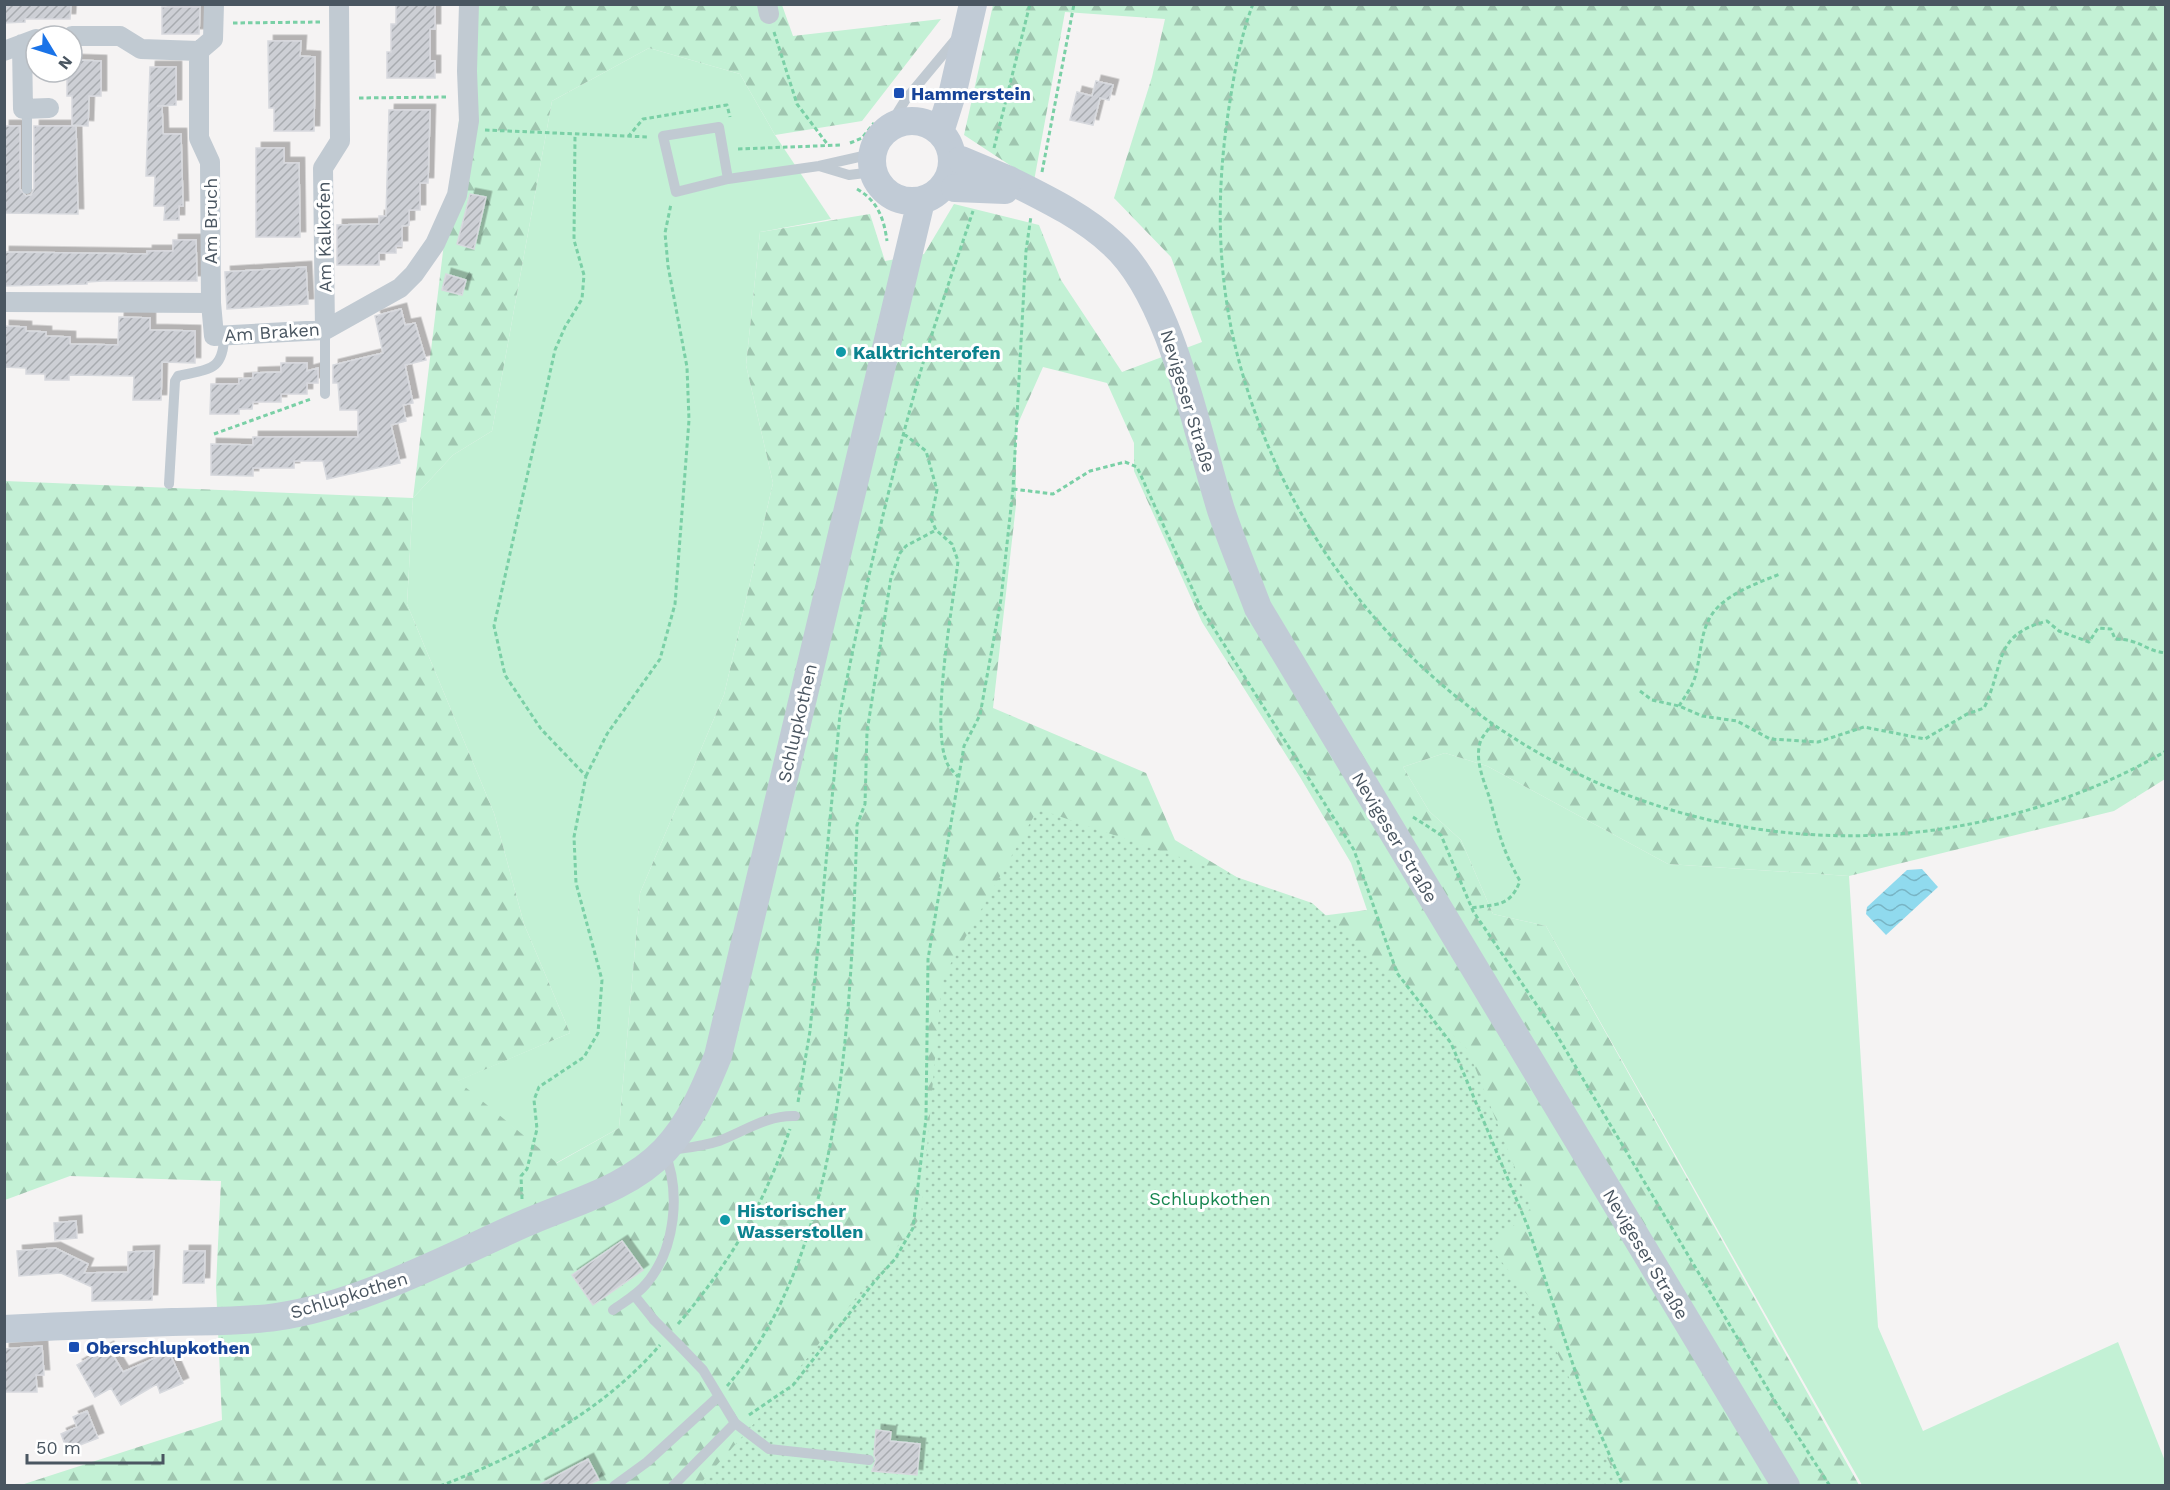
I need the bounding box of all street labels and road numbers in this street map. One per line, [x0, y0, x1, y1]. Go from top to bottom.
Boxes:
street label: Am Bruch [200, 178, 221, 264]
street label: Am Kalkofen [313, 181, 335, 293]
street label: Am Braken [224, 318, 320, 346]
street label: Nevigeser Straße [1156, 327, 1220, 475]
street label: Schlupkothen [773, 661, 821, 785]
street label: Nevigeser Straße [1348, 768, 1442, 906]
street label: Nevigeser Straße [1599, 1185, 1693, 1323]
street label: Schlupkothen [288, 1267, 410, 1323]

